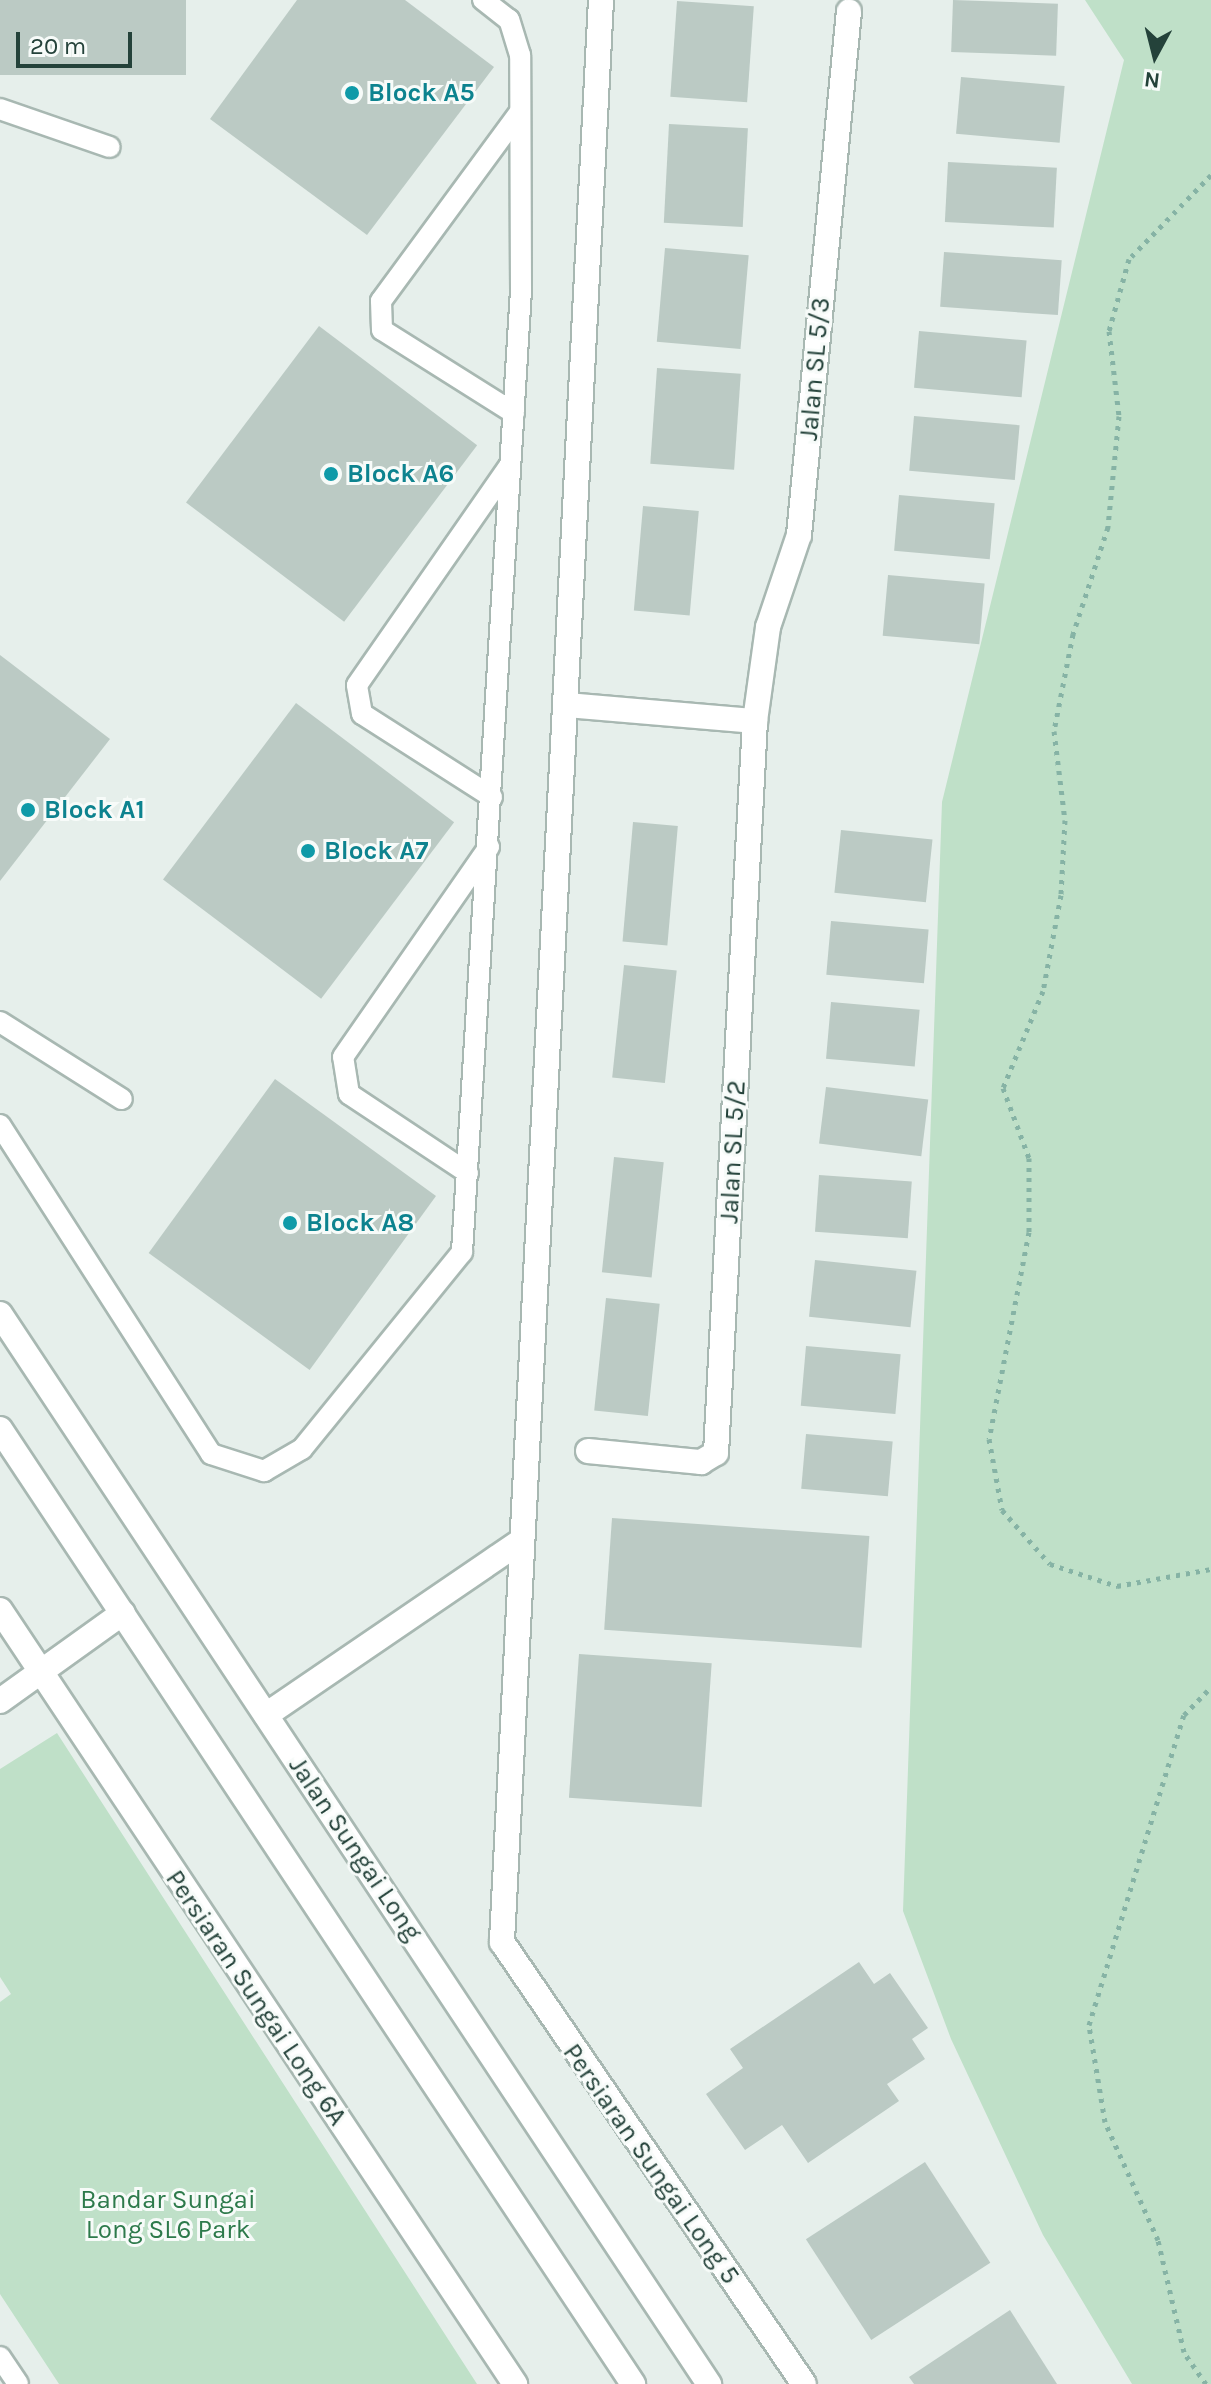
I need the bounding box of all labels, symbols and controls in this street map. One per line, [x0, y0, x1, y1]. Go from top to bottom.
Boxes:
scale bar [20, 16, 136, 66]
north arrow [1115, 16, 1195, 96]
text: 20 m [30, 32, 86, 60]
text: N [1143, 66, 1161, 94]
place label: Block A5 [368, 77, 475, 109]
marker: Block A5 [343, 84, 361, 102]
street label: Jalan SL 5/3 [793, 296, 837, 442]
place label: Block A6 [347, 458, 454, 490]
marker: Block A6 [322, 465, 340, 483]
place label: Block A1 [44, 794, 145, 826]
marker: Block A1 [19, 801, 37, 819]
place label: Block A7 [324, 835, 428, 867]
marker: Block A7 [299, 842, 317, 860]
street label: Jalan SL 5/2 [714, 1080, 752, 1224]
place label: Block A8 [306, 1207, 414, 1239]
marker: Block A8 [281, 1214, 299, 1232]
street label: Jalan Sungai Long [282, 1751, 428, 1947]
street label: Persiaran Sungai Long 6A [159, 1864, 353, 2132]
street label: Persiaran Sungai Long 5 [556, 2038, 746, 2290]
park label: Bandar Sungai Long SL6 Park [80, 2184, 256, 2246]

